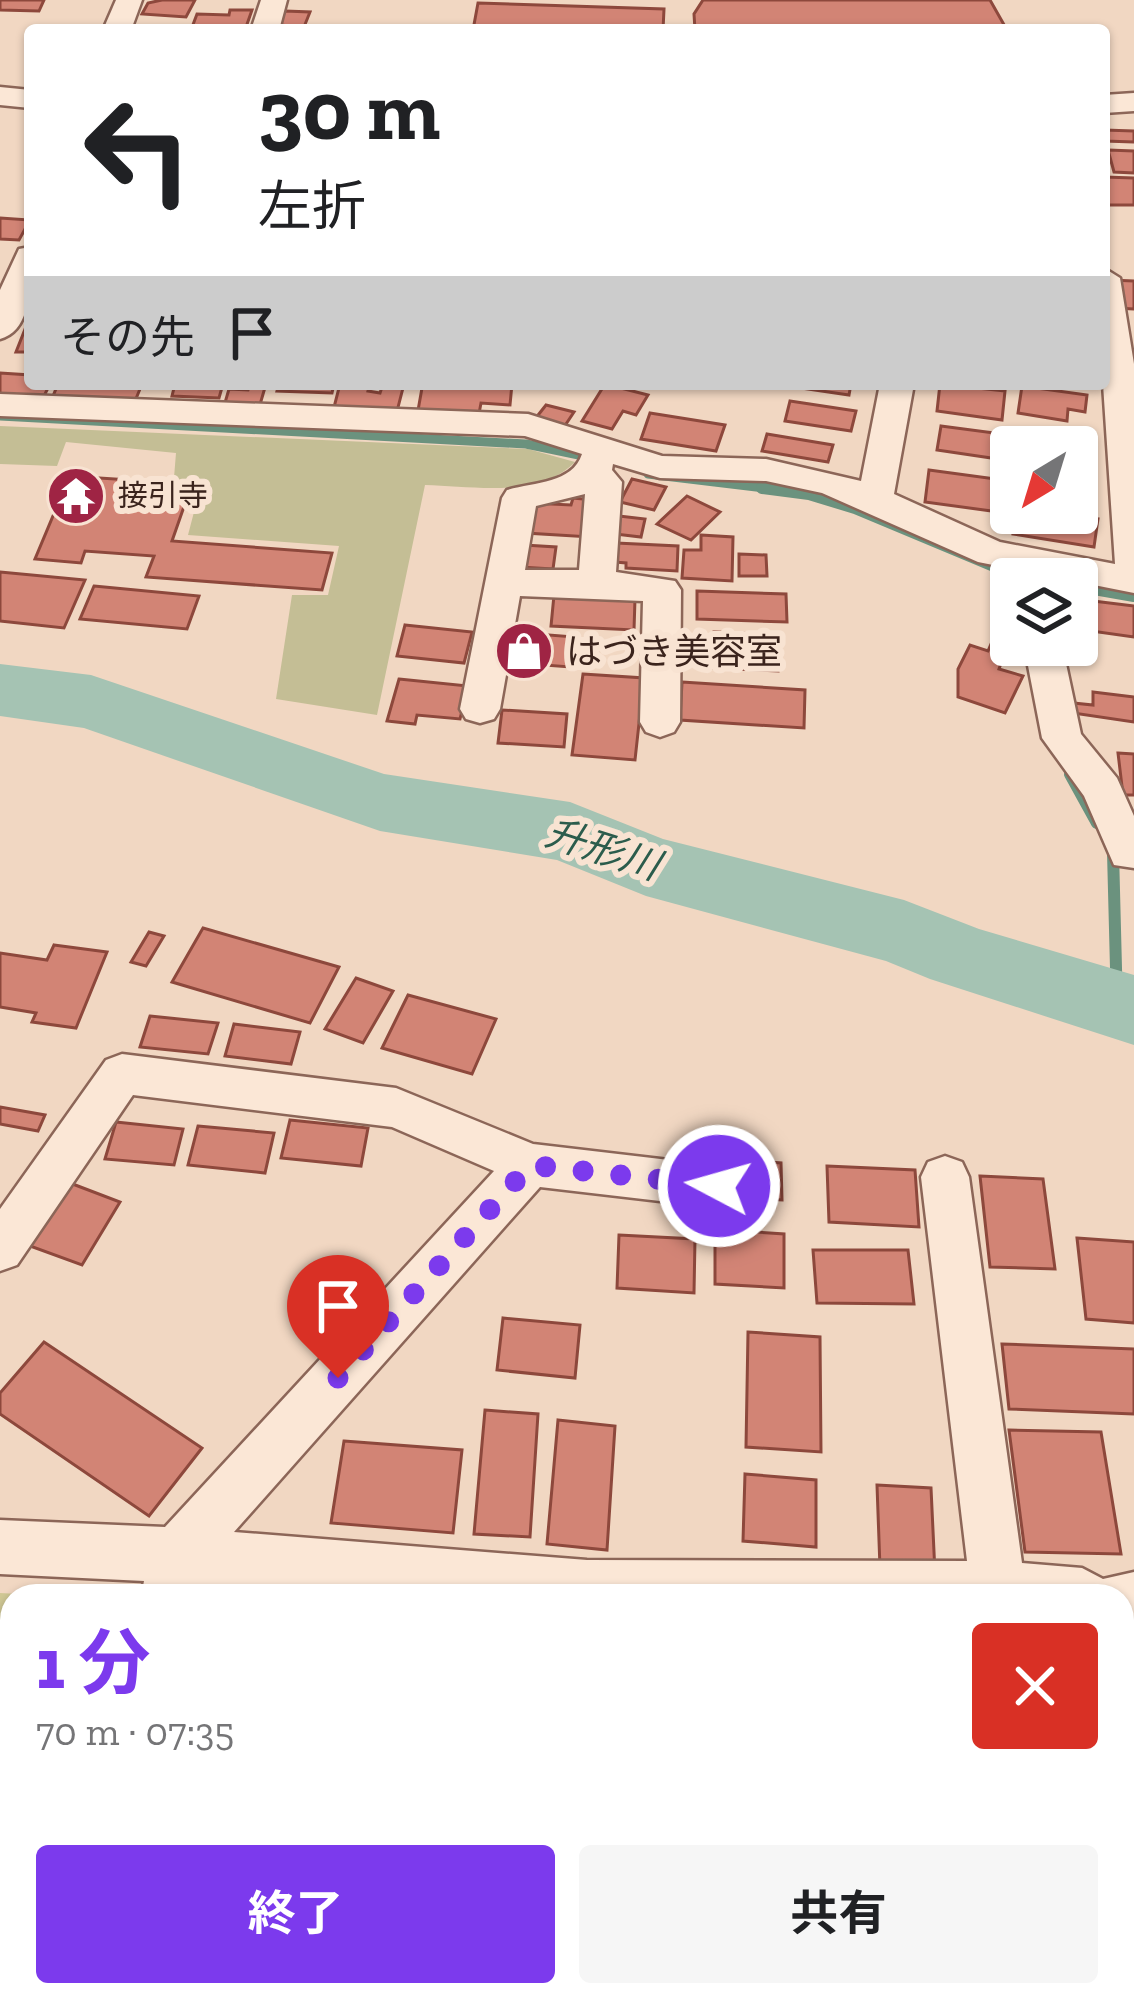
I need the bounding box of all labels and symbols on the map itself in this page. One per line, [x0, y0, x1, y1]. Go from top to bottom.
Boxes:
north arrow [990, 426, 1098, 534]
temple icon: 接引寺 [45, 465, 107, 527]
place label: 接引寺 [118, 478, 208, 514]
shop icon: はづき美容室 [493, 620, 555, 682]
place label: はづき美容室 [566, 630, 782, 673]
water label: 升形川 [540, 809, 670, 891]
position arrow [656, 1123, 782, 1249]
pin [287, 1255, 389, 1378]

